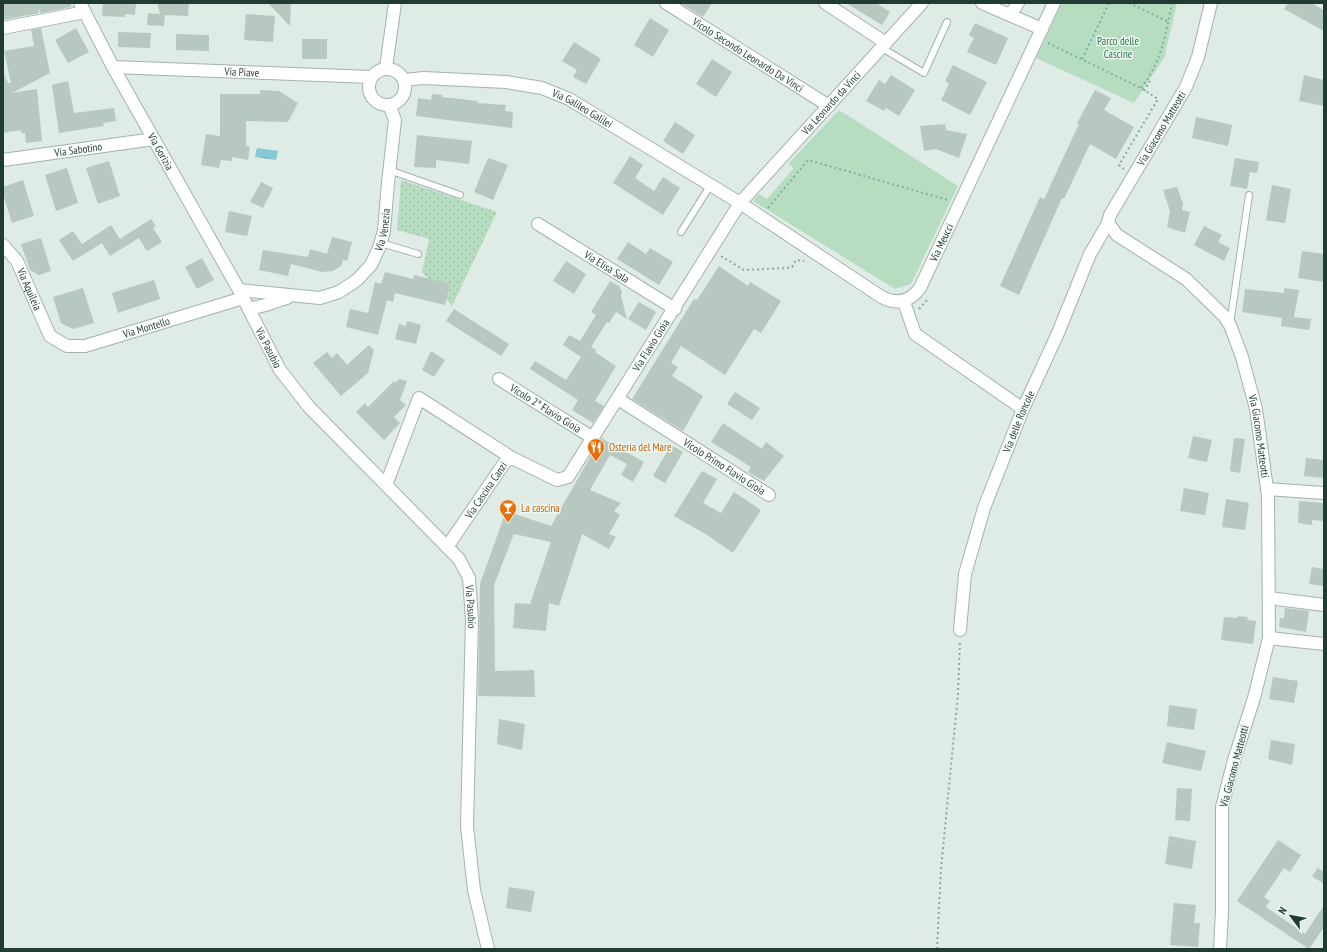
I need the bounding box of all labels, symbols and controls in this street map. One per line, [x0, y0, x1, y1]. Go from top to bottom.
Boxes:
street label: Vicolo Secondo Leonardo Da Vinci [689, 14, 806, 95]
park label: Parco delle Cascine [1097, 34, 1139, 61]
street label: Via Piave [223, 64, 260, 80]
street label: Via Leonardo da Vinci [798, 68, 864, 139]
street label: Via Galileo Galilei [549, 86, 615, 131]
street label: Via Giacomo Matteotti [1133, 89, 1189, 169]
street label: Via Gorizia [144, 129, 177, 173]
street label: Via Sabotino [53, 139, 103, 160]
street label: Via Venezia [371, 208, 393, 254]
street label: Via Meucci [926, 221, 956, 265]
street label: Via Elisa Sala [581, 247, 632, 286]
street label: Via Aquileia [14, 265, 45, 313]
street label: Via Montello [120, 314, 172, 341]
street label: Via Flavio Gioia [629, 316, 672, 375]
street label: Via Pasubio [252, 324, 285, 371]
street label: Vicolo 2° Flavio Gioia [507, 380, 584, 436]
street label: Via delle Roncole [999, 388, 1038, 455]
street label: Via Giacomo Matteotti [1245, 392, 1272, 479]
street label: Vicolo Primo Flavio Gioia [680, 435, 768, 498]
restaurant icon: Osteria del Mare [586, 437, 606, 462]
place label: Osteria del Mare [609, 440, 672, 454]
street label: Via Cascina Canzi [461, 459, 510, 522]
bar icon: La cascina [498, 498, 518, 523]
place label: La cascina [521, 501, 560, 515]
street label: Via Pasubio [462, 584, 479, 629]
street label: Via Giacomo Matteotti [1216, 724, 1252, 809]
north arrow [1271, 896, 1311, 936]
text: N [1275, 904, 1290, 917]

